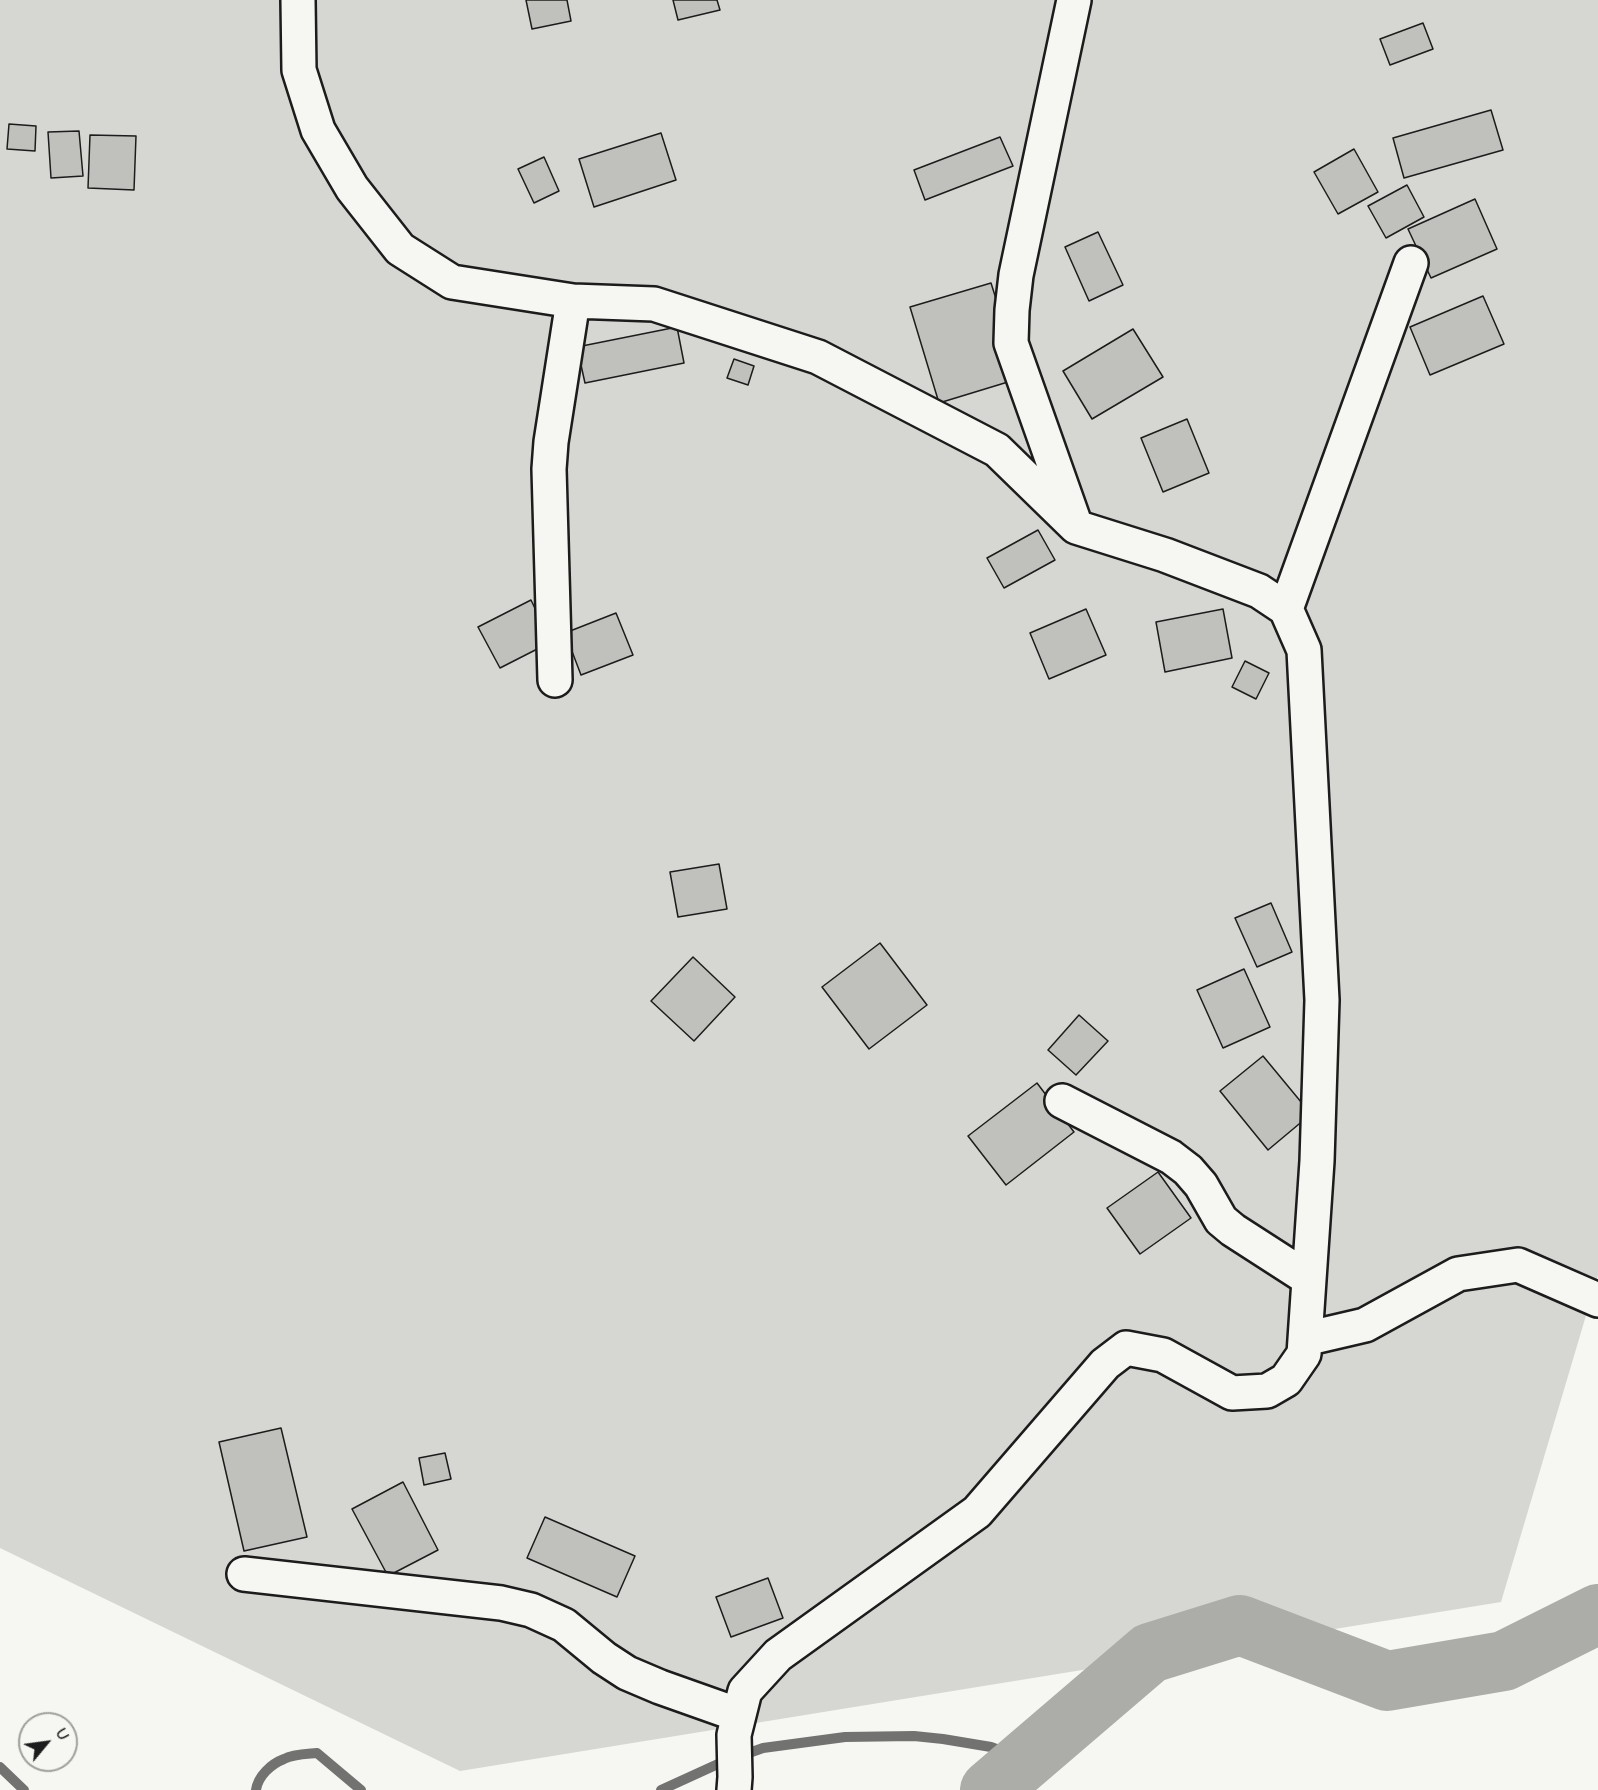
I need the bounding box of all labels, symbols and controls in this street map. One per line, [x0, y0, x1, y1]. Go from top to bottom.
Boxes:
north arrow [18, 1712, 78, 1772]
text: U [52, 1725, 72, 1743]

